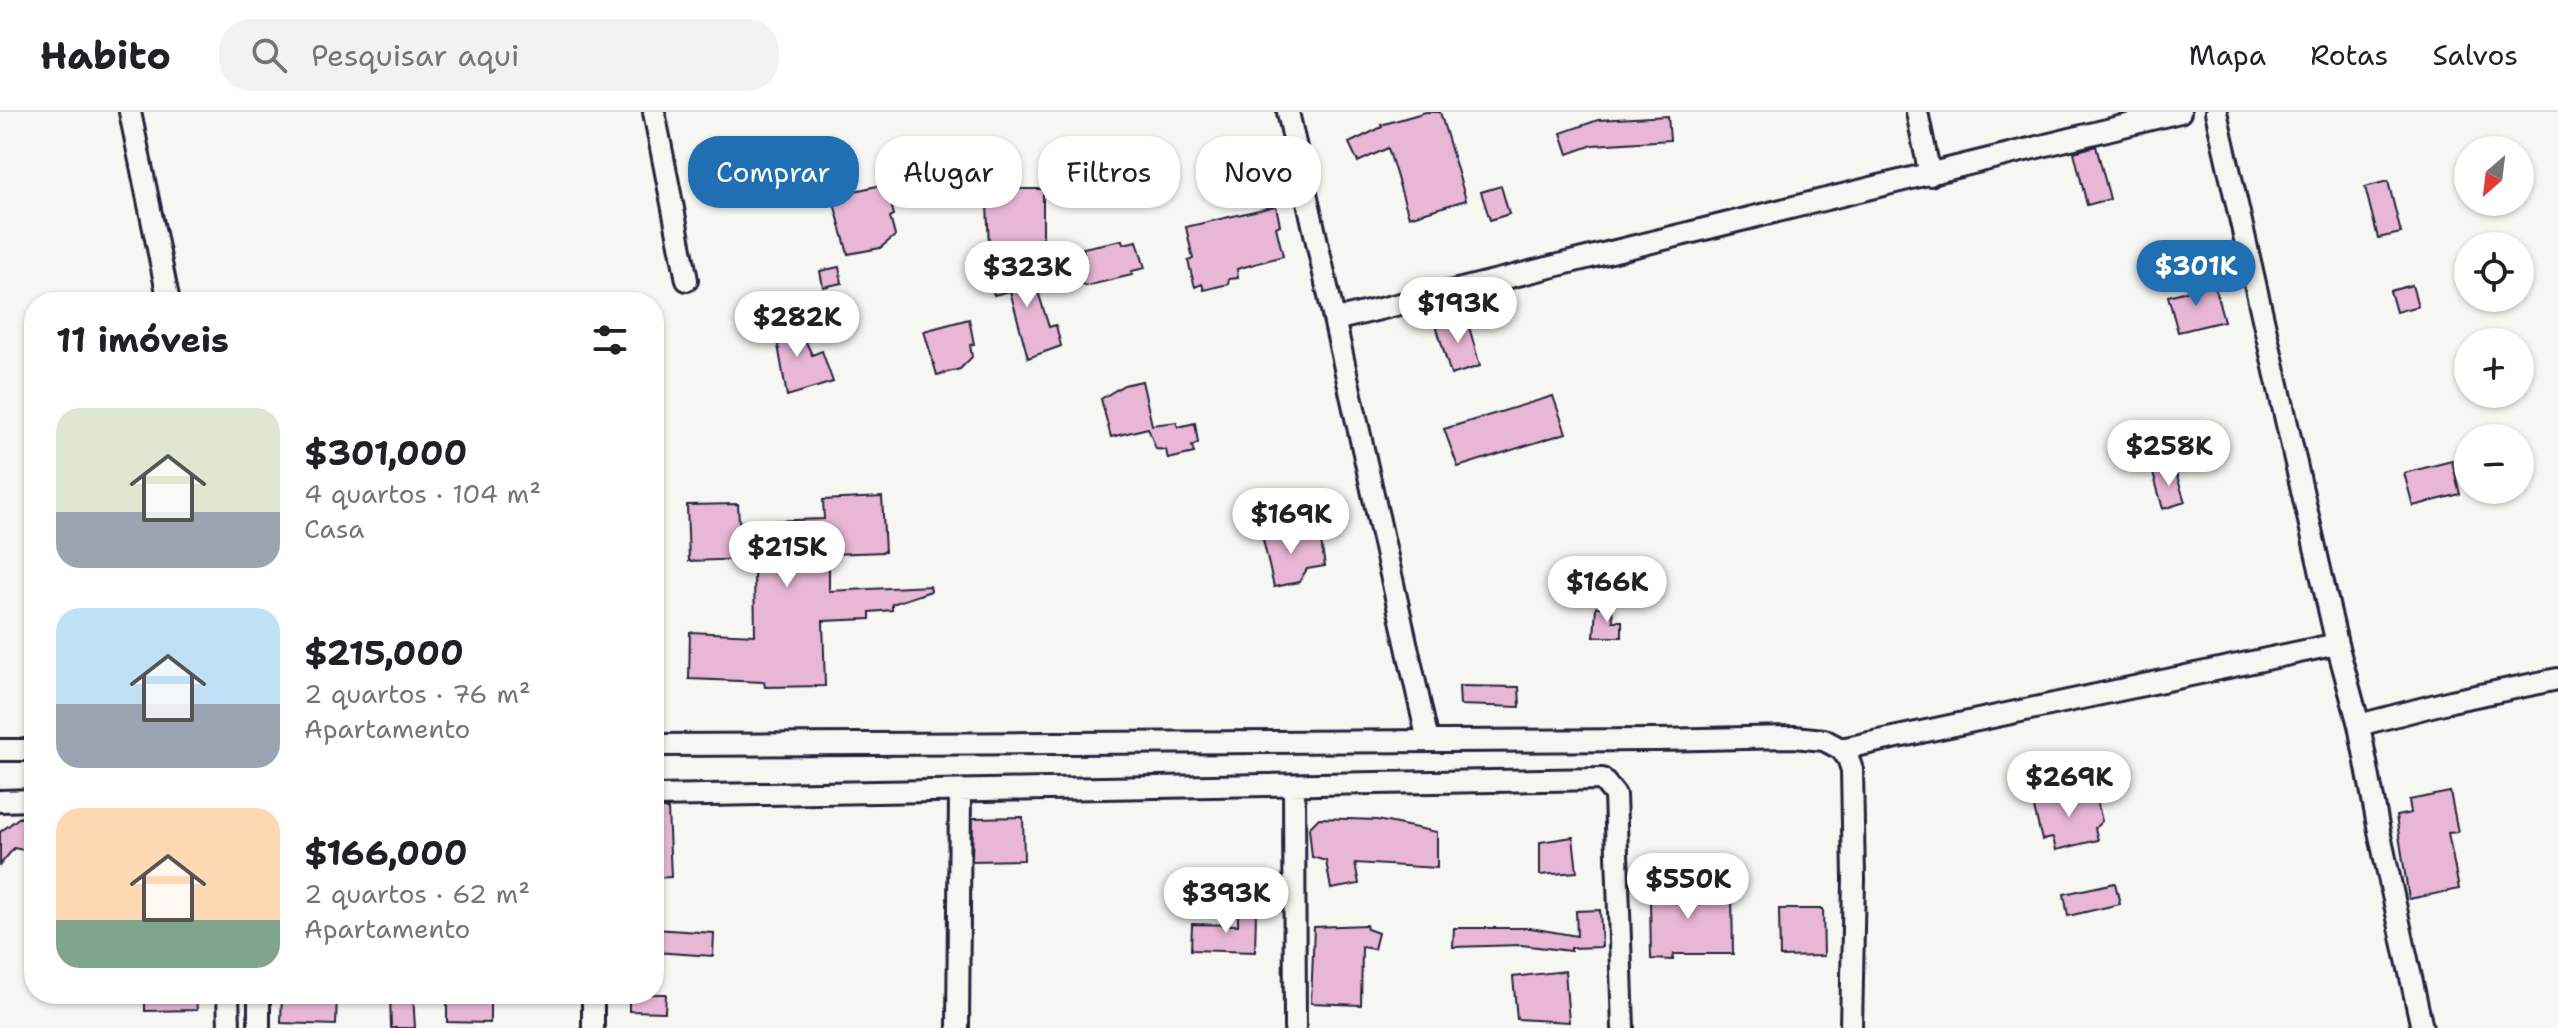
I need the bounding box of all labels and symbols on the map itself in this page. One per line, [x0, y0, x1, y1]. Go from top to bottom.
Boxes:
north arrow [2454, 136, 2534, 216]
pin: $301K [2140, 240, 2252, 308]
pin: $323K [971, 241, 1083, 309]
pin: $193K [1402, 277, 1514, 345]
pin: $282K [741, 291, 853, 359]
pin: $258K [2113, 420, 2225, 488]
pin: $169K [1235, 488, 1347, 556]
pin: $215K [731, 521, 843, 589]
pin: $166K [1551, 556, 1663, 624]
pin: $269K [2013, 751, 2125, 819]
pin: $550K [1632, 853, 1744, 921]
pin: $393K [1170, 867, 1282, 935]

